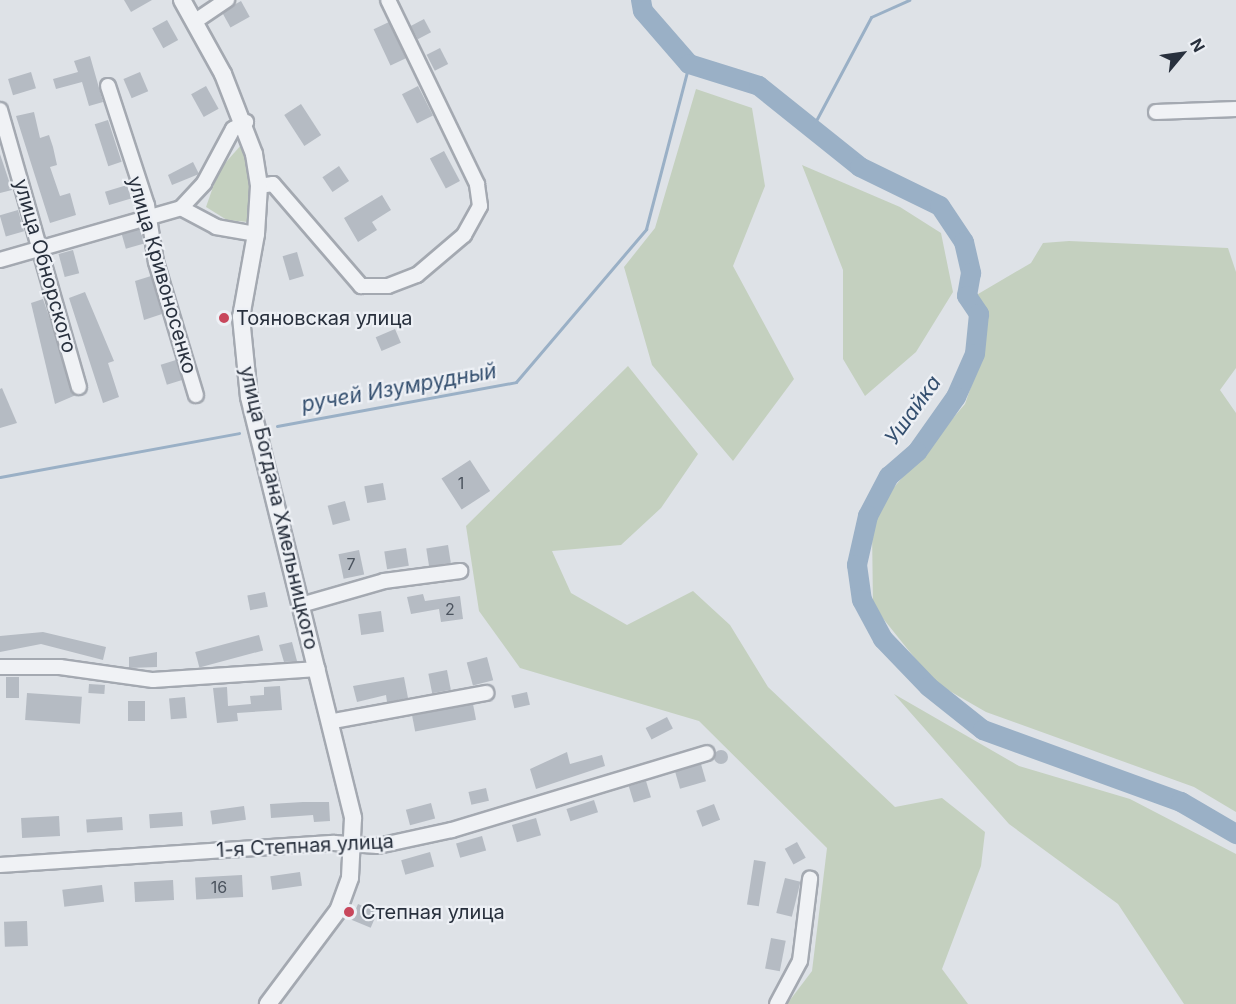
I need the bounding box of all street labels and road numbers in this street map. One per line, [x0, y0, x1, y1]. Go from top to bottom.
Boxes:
street label: улица Кривоносенко [122, 173, 202, 377]
street label: улица Обнорского [9, 176, 81, 356]
street label: улица Богдана Хмельницкого [235, 364, 323, 652]
street label: 1-я Степная улица [216, 829, 394, 863]

